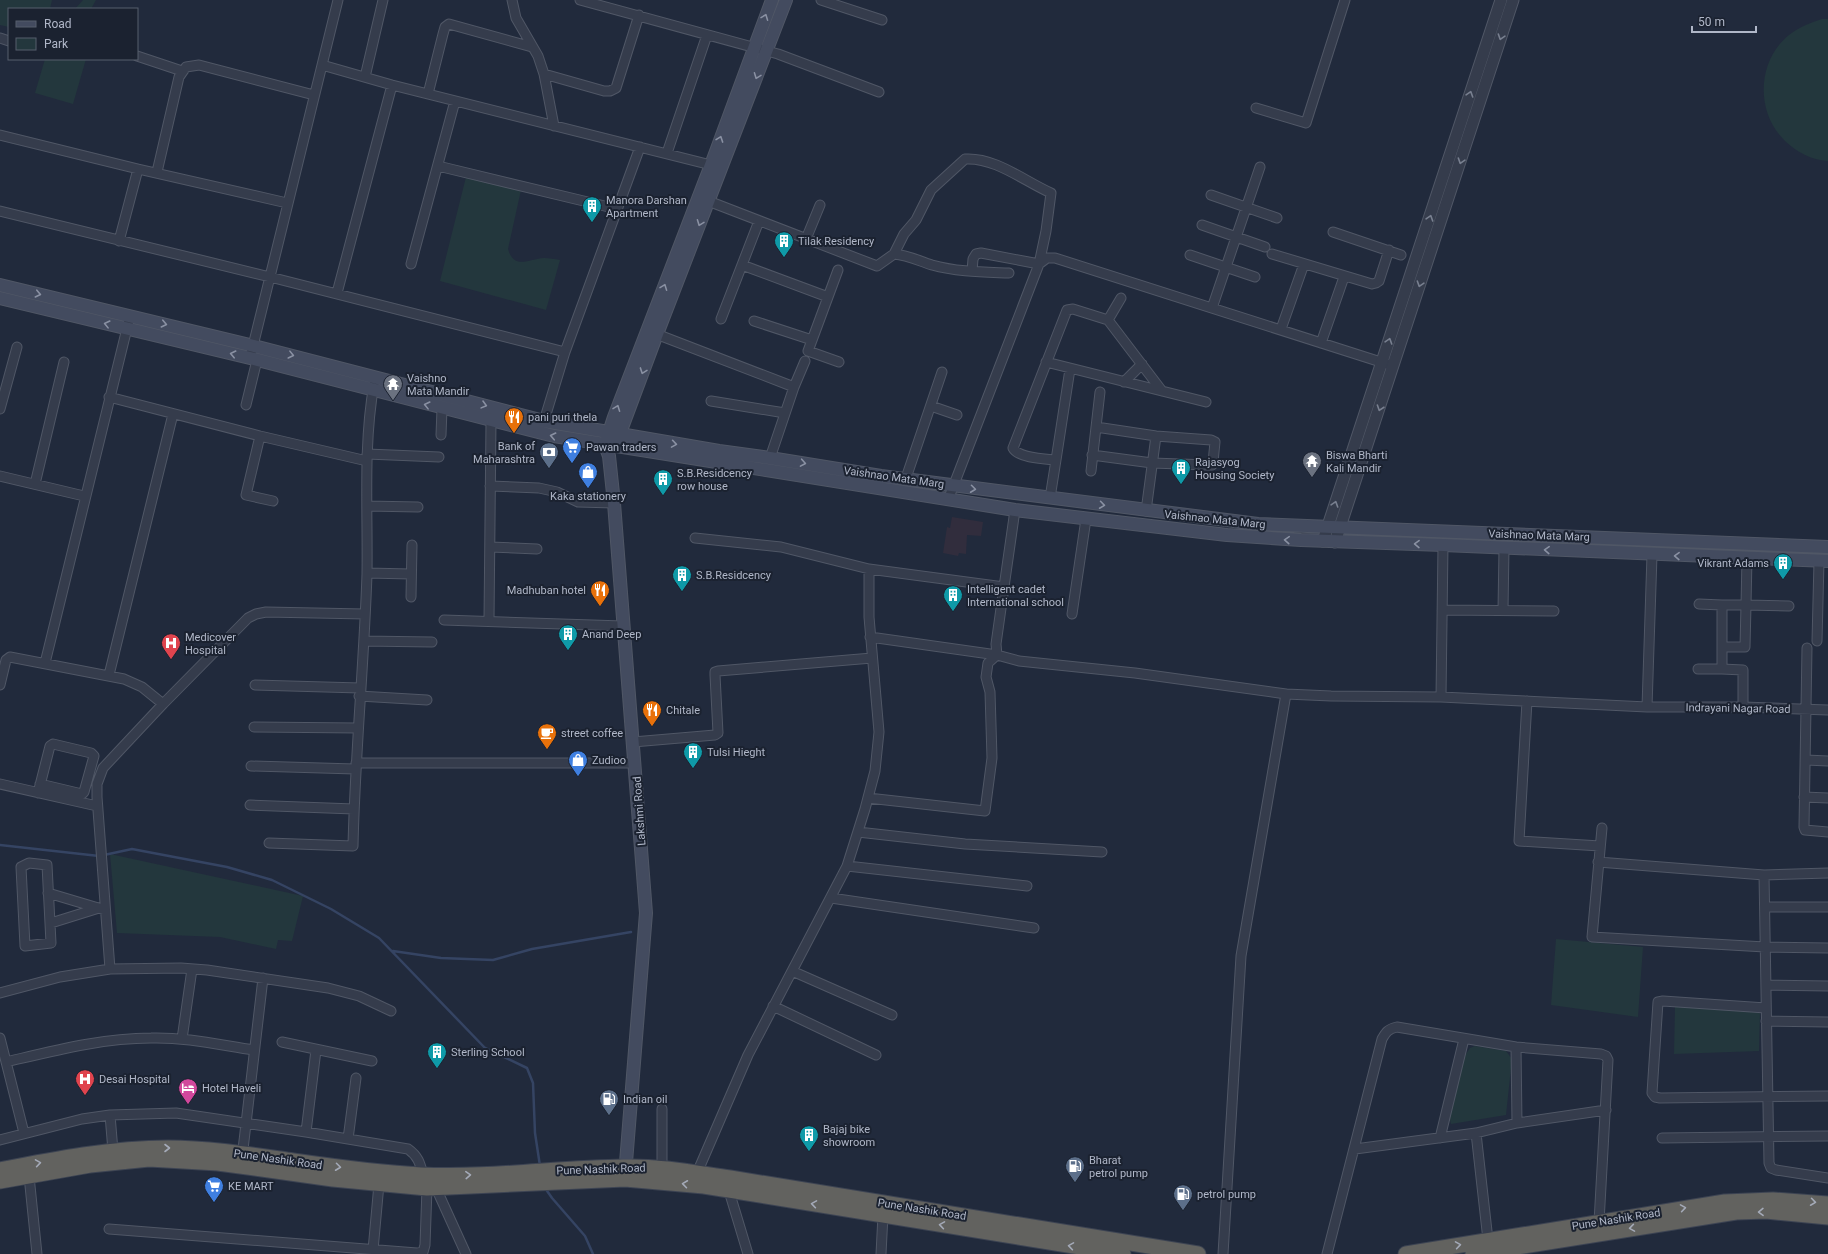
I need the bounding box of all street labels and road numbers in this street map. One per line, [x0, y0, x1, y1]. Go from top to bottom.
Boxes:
street label: Vaishnao Mata Marg [843, 464, 945, 491]
street label: Vaishnao Mata Marg [1164, 508, 1266, 531]
street label: Vaishnao Mata Marg [1488, 527, 1590, 544]
street label: Indrayani Nagar Road [1685, 701, 1791, 716]
street label: Lakshmi Road [631, 776, 648, 846]
street label: Pune Nashik Road [233, 1147, 323, 1172]
street label: Pune Nashik Road [556, 1161, 646, 1178]
street label: Pune Nashik Road [877, 1196, 967, 1223]
street label: Pune Nashik Road [1571, 1206, 1661, 1233]

